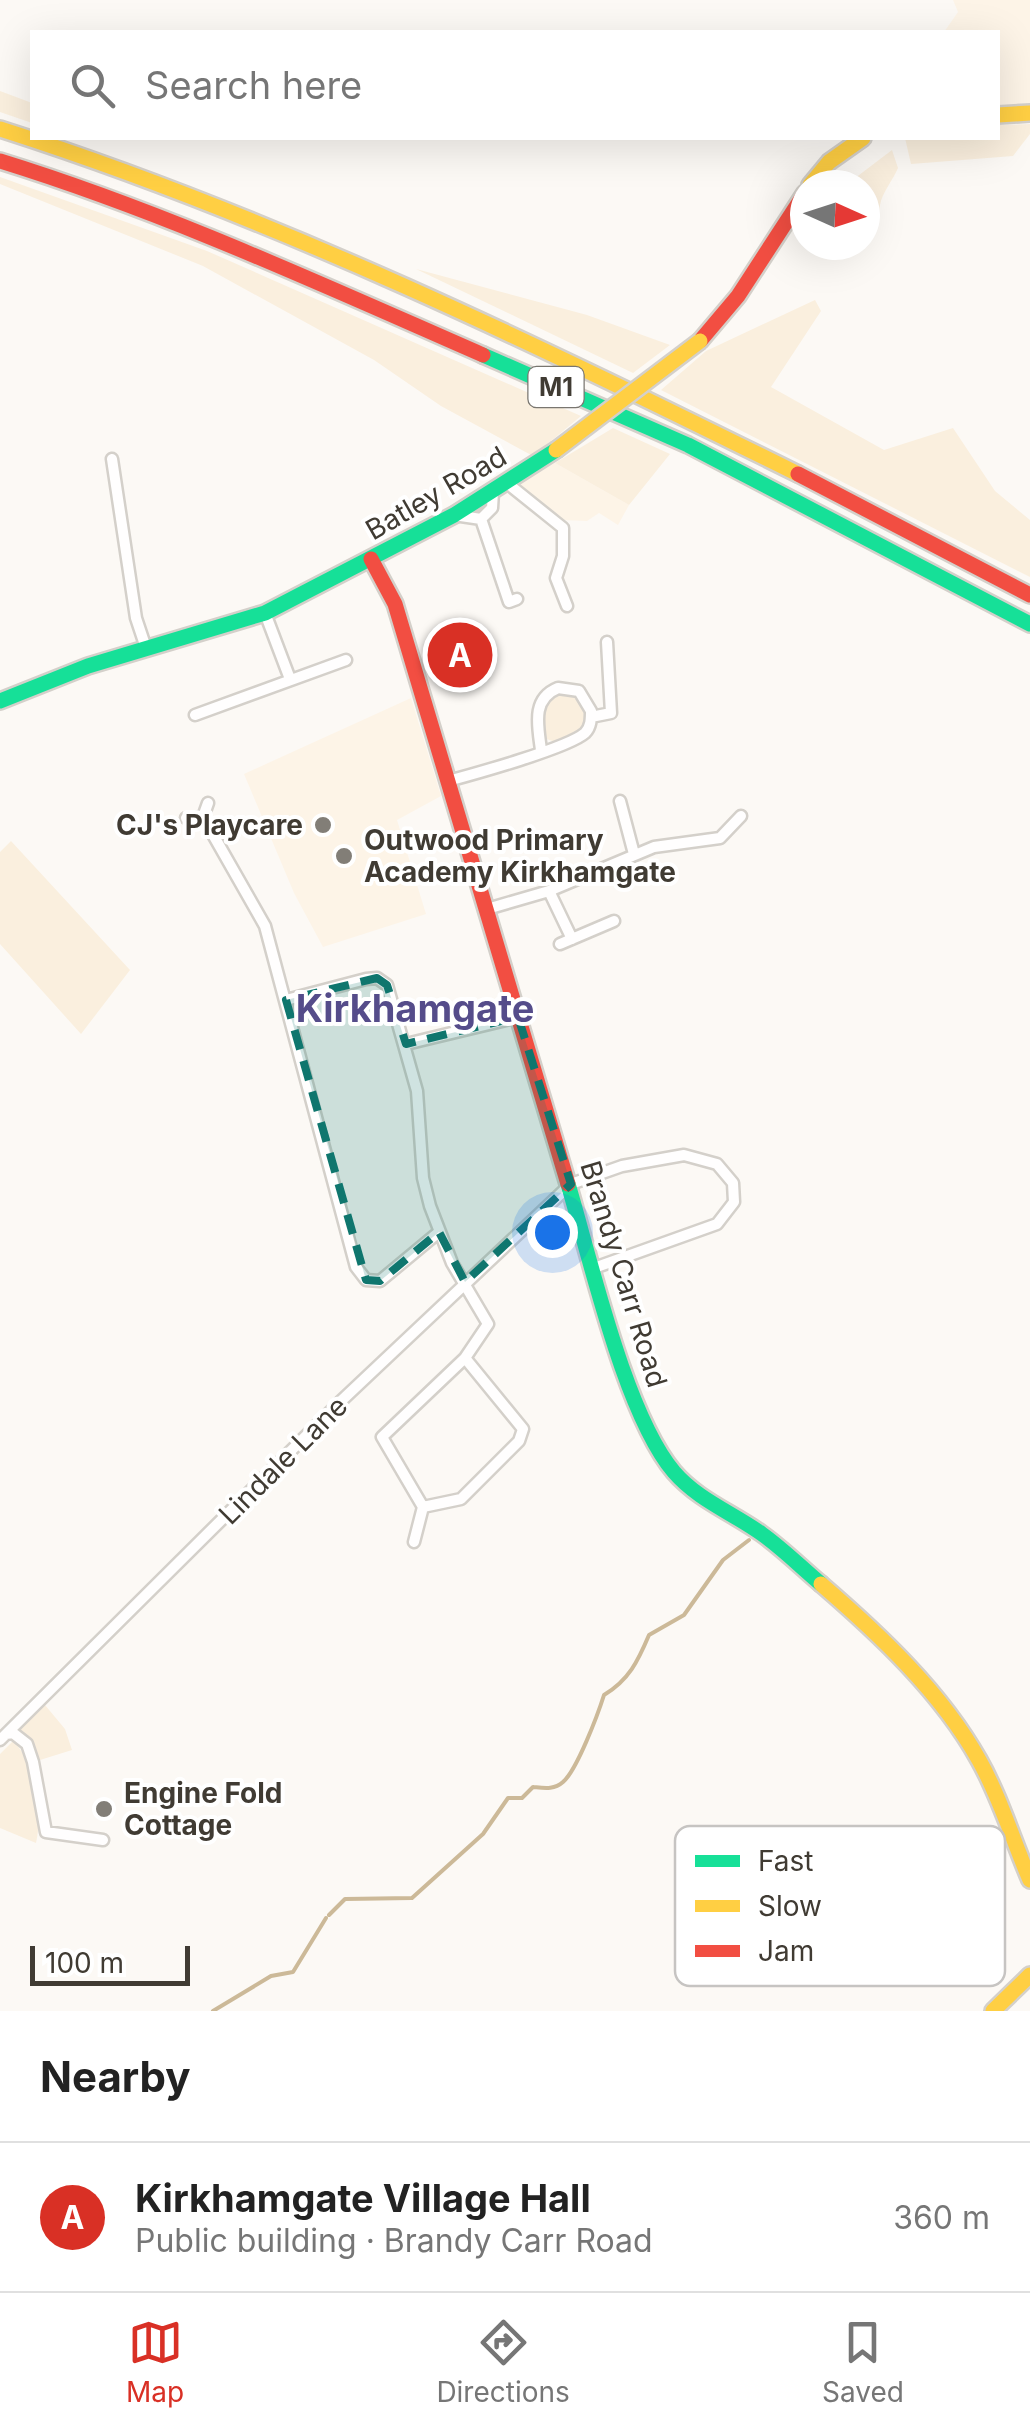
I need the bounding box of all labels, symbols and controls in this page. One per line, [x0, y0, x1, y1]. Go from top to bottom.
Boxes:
search box [30, 30, 1000, 140]
icon: search [65, 58, 120, 113]
text: Search here [145, 62, 362, 108]
north arrow [790, 170, 880, 260]
road number: M1 [528, 367, 584, 407]
street label: Batley Road [360, 439, 512, 547]
pin: A [428, 618, 492, 692]
place label: CJ's Playcare [116, 808, 303, 842]
marker: CJ's Playcare [312, 814, 334, 836]
place label: Outwood Primary Academy Kirkhamgate [364, 823, 676, 889]
marker: Outwood Primary Academy Kirkhamgate [333, 845, 355, 867]
district label: Kirkhamgate [296, 985, 534, 1031]
street label: Brandy Carr Road [573, 1157, 675, 1391]
your location [527, 1207, 578, 1258]
street label: Lindale Lane [212, 1389, 354, 1531]
place label: Engine Fold Cottage [124, 1776, 283, 1842]
marker: Engine Fold Cottage [93, 1798, 115, 1820]
legend [675, 1826, 1005, 1986]
text: Fast [758, 1844, 814, 1878]
text: Slow [758, 1889, 822, 1923]
text: Jam [758, 1934, 814, 1968]
scale bar [30, 1941, 190, 1986]
text: 100 m [45, 1946, 124, 1980]
text: Nearby [40, 2051, 191, 2102]
text: Kirkhamgate Village Hall [135, 2175, 591, 2221]
text: A [61, 2198, 84, 2237]
text: 360 m [893, 2198, 990, 2237]
text: Public building · Brandy Carr Road [135, 2221, 653, 2260]
tab: Map [126, 2315, 184, 2409]
tab: Directions [436, 2315, 570, 2409]
tab: Saved [822, 2315, 904, 2409]

